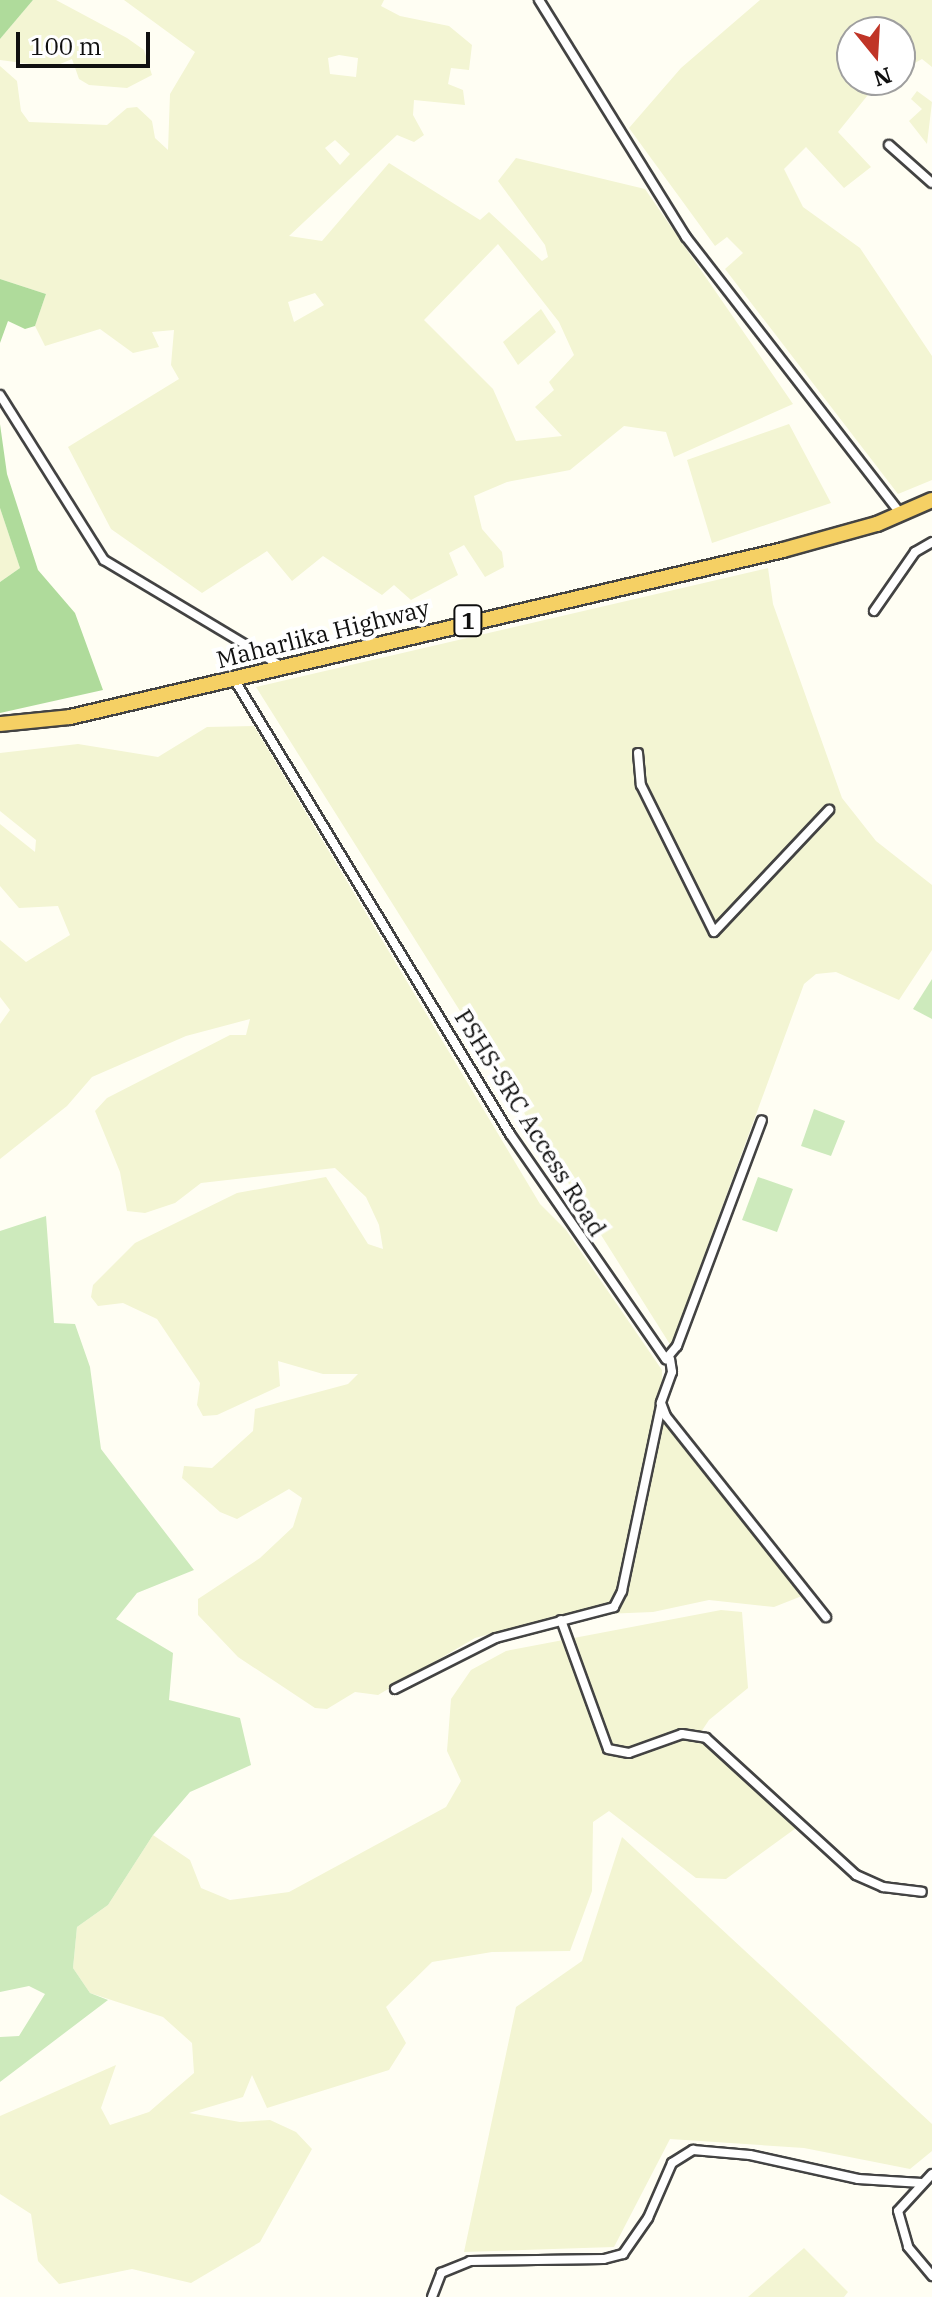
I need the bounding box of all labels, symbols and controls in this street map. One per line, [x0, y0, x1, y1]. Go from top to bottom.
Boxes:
scale bar [20, 16, 154, 66]
north arrow [836, 16, 916, 96]
text: 100 m [30, 30, 102, 62]
text: N [870, 61, 896, 94]
street label: Maharlika Highway [213, 594, 433, 674]
road number: 1 [452, 603, 484, 639]
street label: PSHS-SRC Access Road [448, 1004, 612, 1242]

